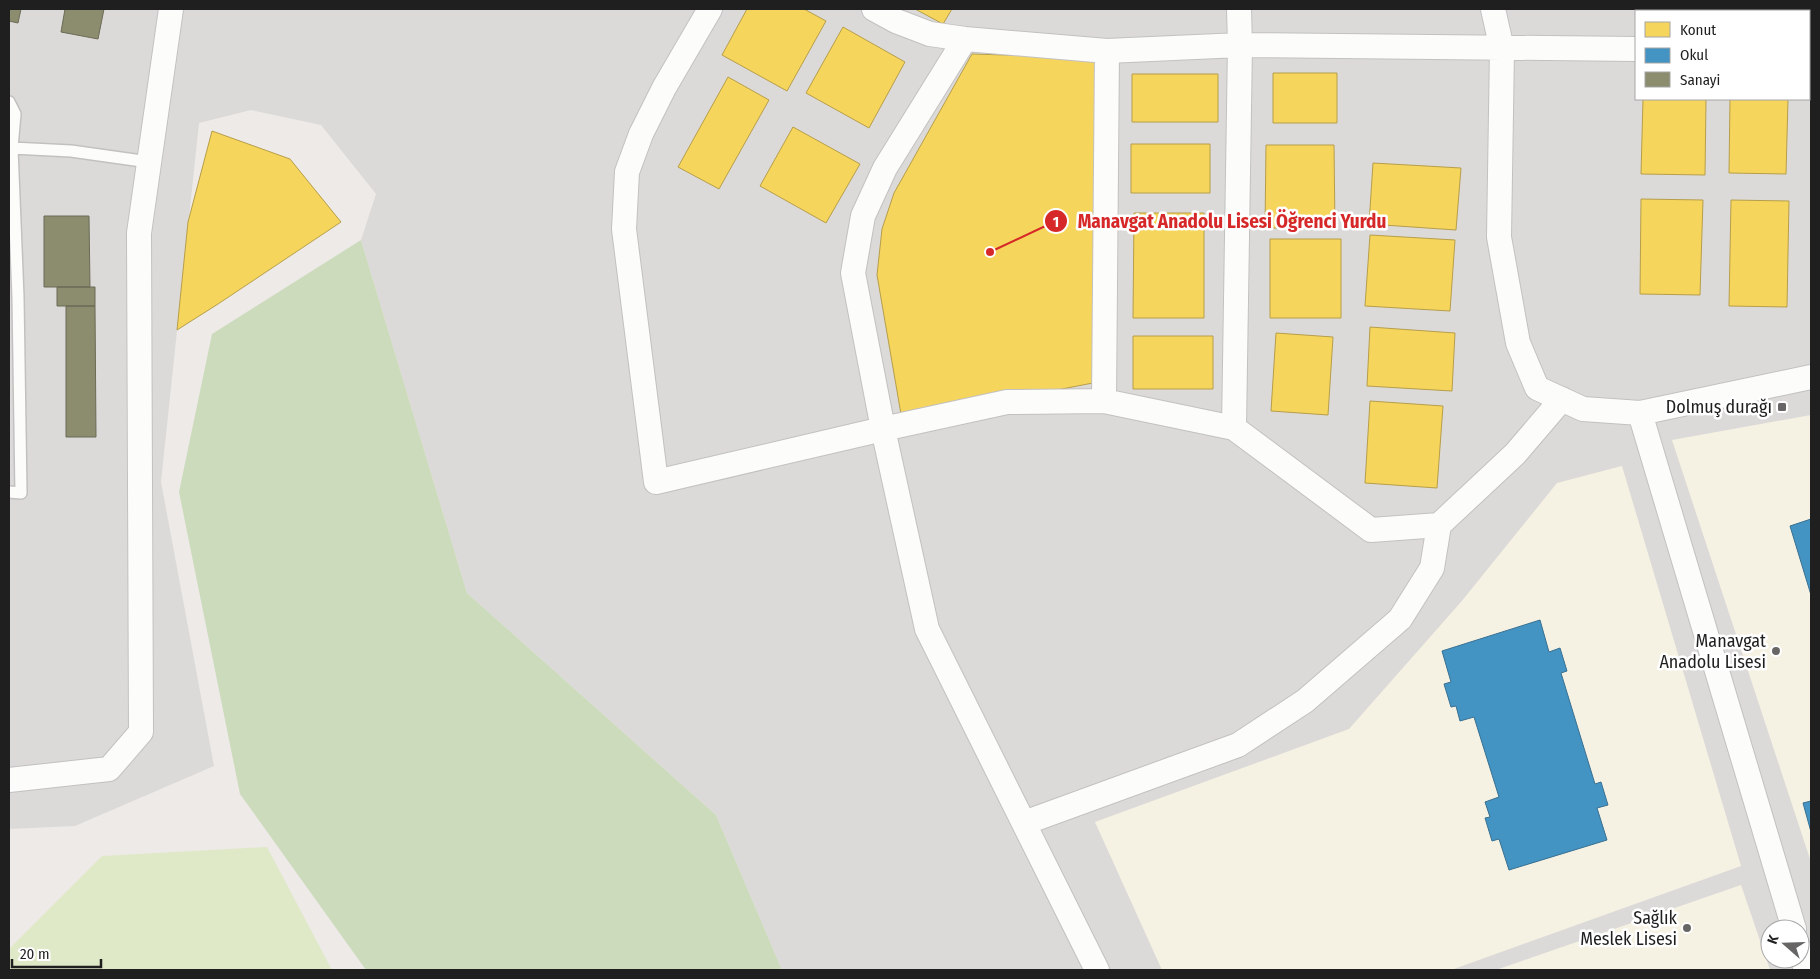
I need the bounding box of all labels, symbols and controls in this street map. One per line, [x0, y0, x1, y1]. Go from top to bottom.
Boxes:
legend [1635, 10, 1810, 100]
text: Konut [1680, 21, 1716, 39]
text: Okul [1680, 46, 1708, 64]
text: Sanayi [1680, 71, 1720, 89]
callout: Manavgat Anadolu Lisesi Öğrenci Yurdu [1043, 204, 1397, 238]
text: Manavgat Anadolu Lisesi Öğrenci Yurdu [1078, 209, 1386, 233]
text: 1 [1053, 213, 1059, 231]
place label: Dolmuş durağı [1666, 396, 1772, 418]
marker: Dolmuş durağı [1776, 401, 1788, 413]
place label: Manavgat Anadolu Lisesi [1659, 630, 1766, 673]
marker: Manavgat Anadolu Lisesi [1770, 645, 1782, 657]
place label: Sağlık Meslek Lisesi [1580, 907, 1678, 950]
north arrow [1760, 919, 1810, 969]
marker: Sağlık Meslek Lisesi [1681, 922, 1693, 934]
text: K [1764, 932, 1783, 946]
scale bar [12, 936, 101, 968]
text: 20 m [20, 945, 50, 963]

